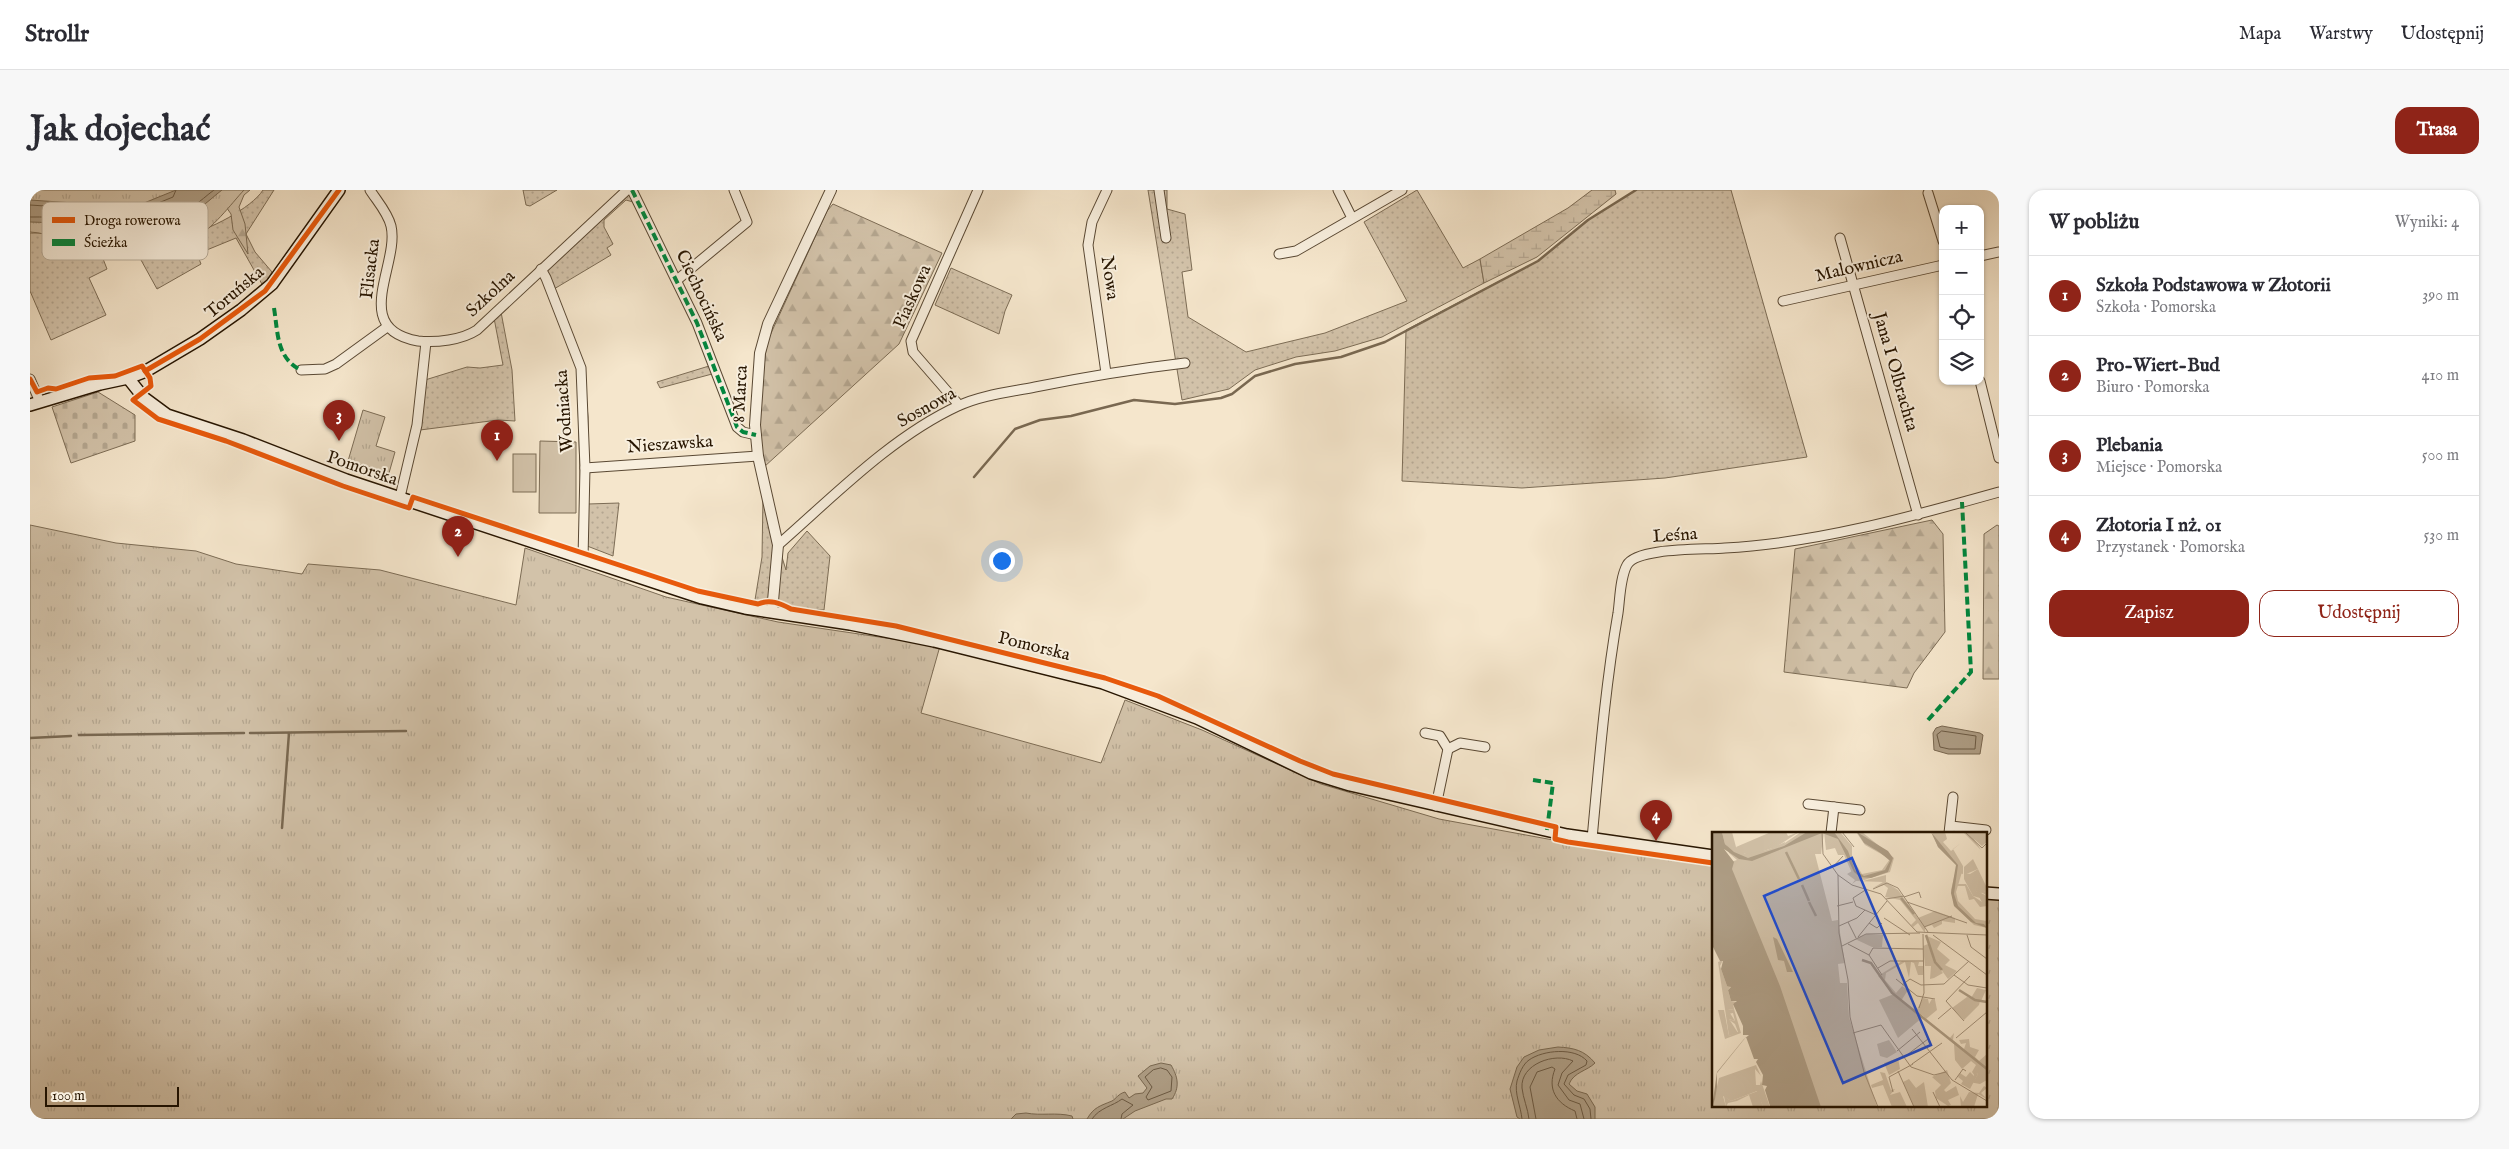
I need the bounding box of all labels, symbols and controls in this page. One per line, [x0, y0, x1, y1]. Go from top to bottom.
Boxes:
text: Strollr [25, 19, 89, 50]
text: Mapa [2239, 23, 2281, 46]
text: Warstwy [2309, 23, 2373, 46]
text: Udostępnij [2401, 23, 2484, 46]
button: Trasa [2395, 107, 2479, 154]
text: Jak dojechać [30, 108, 210, 153]
legend [42, 202, 208, 260]
map controls [1939, 205, 1984, 385]
button: + [1939, 205, 1984, 250]
text: W pobliżu [2049, 209, 2139, 236]
text: Droga rowerowa [84, 212, 181, 230]
text: Wyniki: 4 [2395, 213, 2459, 233]
text: Ścieżka [84, 233, 128, 252]
street label: Flisacka [356, 237, 386, 300]
street label: Ciechocińska [670, 246, 732, 346]
street label: Malownicza [1813, 246, 1905, 288]
button: − [1939, 250, 1984, 295]
street label: Nowa [1095, 255, 1123, 302]
street label: Toruńska [201, 261, 270, 324]
street label: Piaskowa [889, 261, 937, 333]
street label: Szkolna [462, 265, 521, 323]
text: Szkoła Podstawowa w Złotorii [2096, 274, 2331, 298]
text: 1 [2062, 286, 2068, 306]
text: 390 m [2422, 286, 2459, 306]
button: locate [1939, 295, 1984, 340]
text: Szkoła · Pomorska [2096, 298, 2216, 318]
street label: Jana I Olbrachta [1866, 308, 1923, 434]
button: layers [1939, 340, 1984, 385]
text: Pro-Wiert-Bud [2096, 354, 2220, 378]
street label: 8 Marca [728, 364, 754, 423]
text: 2 [2061, 366, 2069, 386]
text: 410 m [2422, 366, 2459, 386]
street label: Wodniacka [551, 369, 579, 453]
text: Biuro · Pomorska [2096, 378, 2210, 398]
street label: Sosnowa [893, 382, 961, 434]
pin: 3 [323, 400, 355, 441]
pin: 1 [481, 420, 513, 461]
street label: Nieszawska [626, 431, 714, 459]
text: Plebania [2096, 434, 2163, 458]
street label: Pomorska [323, 446, 401, 492]
text: 3 [2062, 446, 2068, 466]
text: 500 m [2422, 446, 2459, 466]
text: Miejsce · Pomorska [2096, 458, 2222, 478]
text: Złotoria I nż. 01 [2096, 514, 2222, 538]
pin: 2 [442, 516, 474, 557]
street label: Leśna [1652, 523, 1698, 549]
text: 4 [2061, 526, 2069, 546]
text: 530 m [2424, 526, 2459, 546]
text: Przystanek · Pomorska [2096, 538, 2245, 558]
your location [989, 548, 1015, 574]
button: Zapisz [2049, 590, 2249, 637]
button: Udostępnij [2259, 590, 2459, 637]
street label: Pomorska [996, 627, 1073, 667]
pin: 4 [1640, 800, 1672, 841]
inset map [1712, 832, 1986, 1106]
scale bar [45, 1084, 179, 1107]
text: 100 m [52, 1087, 85, 1105]

